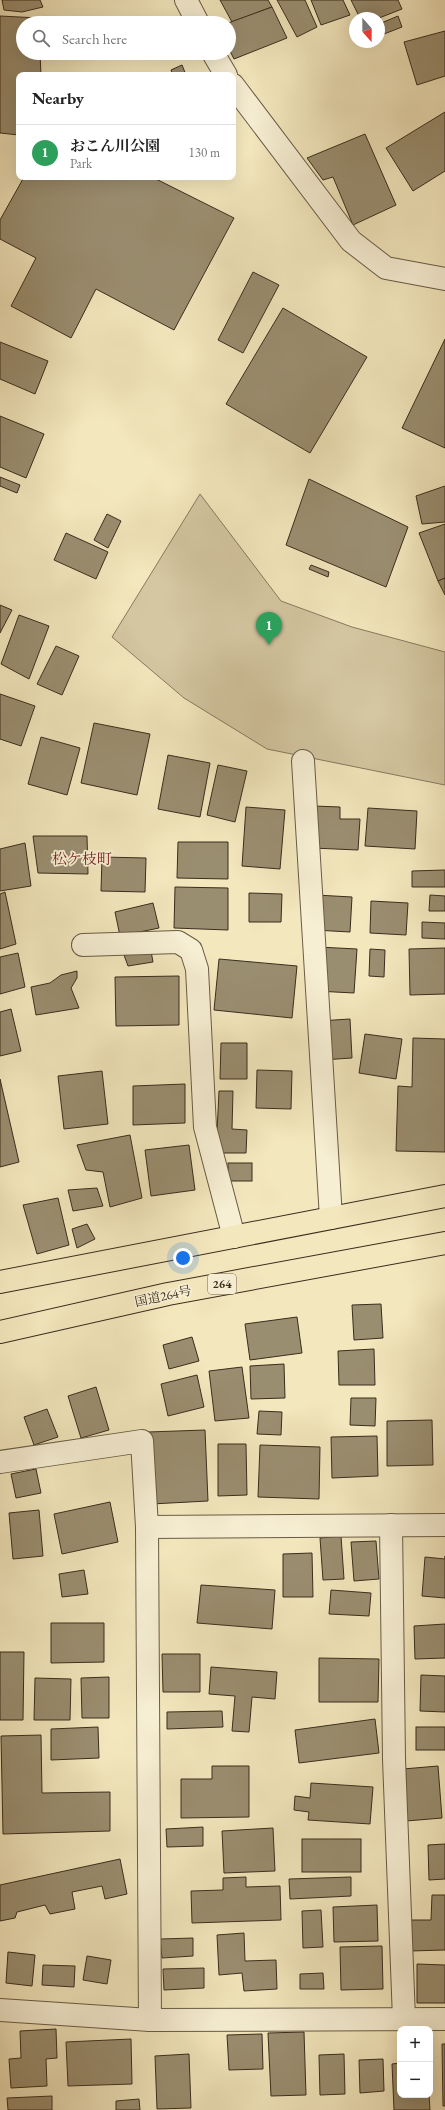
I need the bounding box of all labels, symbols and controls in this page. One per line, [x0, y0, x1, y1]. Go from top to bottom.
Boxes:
north arrow [349, 12, 385, 48]
search box [16, 16, 236, 60]
icon: search [30, 27, 52, 49]
text: Search here [62, 29, 127, 48]
text: Nearby [32, 87, 84, 109]
text: おこん川公園 [70, 136, 160, 155]
text: 1 [42, 144, 48, 161]
text: 130 m [189, 144, 220, 161]
text: Park [70, 155, 92, 172]
pin: 1 [256, 612, 282, 645]
district label: 松ケ枝町 [52, 849, 112, 868]
your location [173, 1248, 193, 1268]
road number: 264 [208, 1274, 236, 1294]
street label: 国道264号 [133, 1282, 193, 1310]
map controls [397, 2026, 433, 2098]
button: + [397, 2026, 433, 2062]
button: − [397, 2062, 433, 2098]

